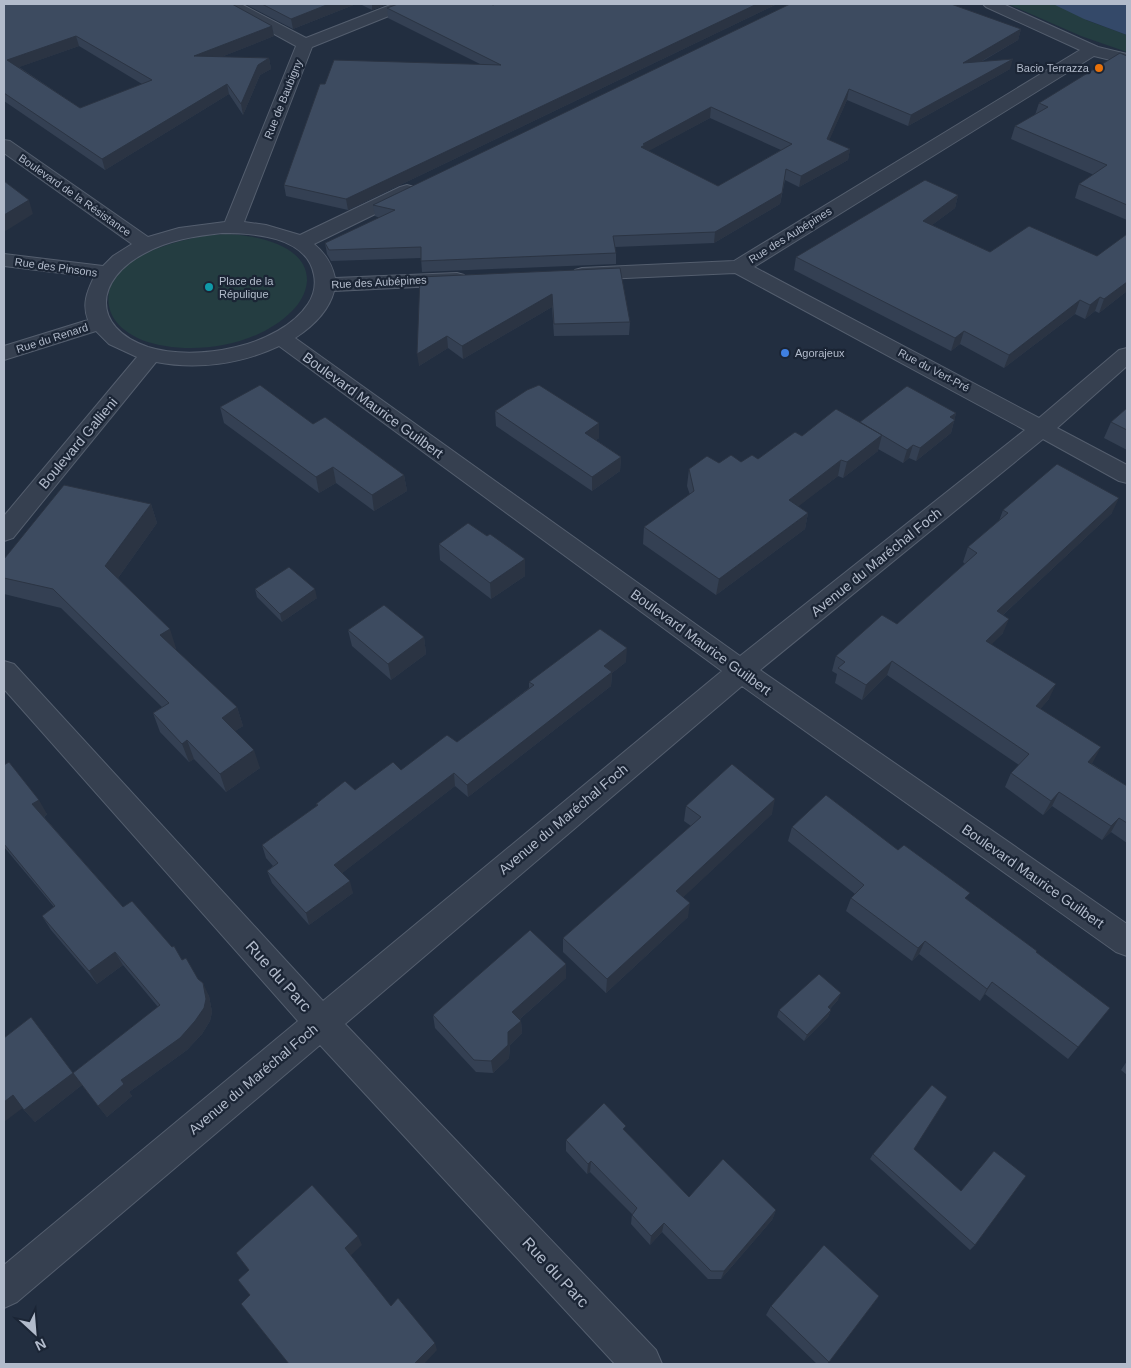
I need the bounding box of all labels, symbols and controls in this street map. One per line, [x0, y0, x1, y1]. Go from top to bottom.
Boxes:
street label: Rue de Baubigny [262, 57, 305, 140]
place label: Bacio Terrazza [1016, 62, 1090, 74]
marker: Bacio Terrazza [1093, 62, 1105, 74]
street label: Boulevard de la Résistance [17, 152, 133, 238]
street label: Rue des Aubépines [746, 204, 834, 265]
street label: Rue des Pinsons [14, 255, 99, 279]
street label: Rue des Aubépines [331, 273, 427, 290]
place label: Place de la Répulique [219, 275, 274, 300]
marker: Place de la Répulique [203, 281, 215, 293]
street label: Rue du Renard [15, 321, 89, 355]
street label: Rue du Vert-Pré [896, 346, 972, 394]
marker: Agorajeux [779, 347, 791, 359]
place label: Agorajeux [795, 347, 845, 359]
street label: Boulevard Maurice Guilbert [300, 349, 446, 461]
street label: Boulevard Gallieni [35, 394, 121, 492]
street label: Avenue du Maréchal Foch [808, 504, 944, 620]
street label: Boulevard Maurice Guilbert [628, 586, 774, 698]
street label: Avenue du Maréchal Foch [495, 760, 631, 878]
street label: Boulevard Maurice Guilbert [959, 821, 1107, 931]
street label: Rue du Parc [243, 938, 315, 1015]
street label: Avenue du Maréchal Foch [185, 1020, 321, 1138]
street label: Rue du Parc [519, 1234, 592, 1311]
north arrow [10, 1308, 60, 1358]
text: N [33, 1335, 49, 1354]

